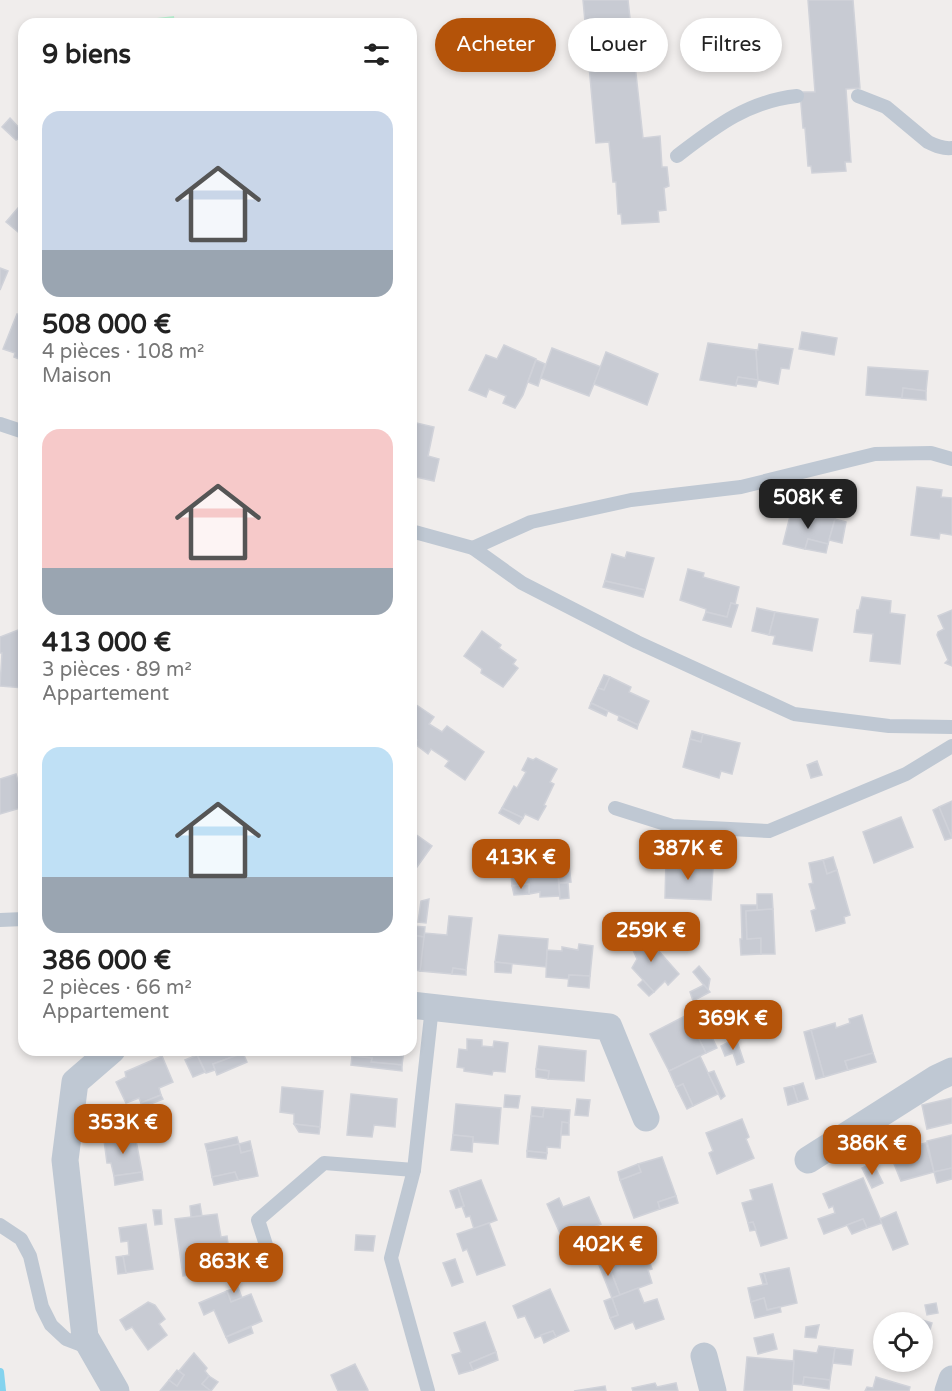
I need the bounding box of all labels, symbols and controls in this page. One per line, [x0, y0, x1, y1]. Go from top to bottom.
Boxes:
chip: Acheter [435, 18, 556, 72]
chip: Louer [568, 18, 668, 72]
chip: Filtres [680, 18, 782, 72]
icon: filters [360, 38, 393, 71]
text: 9 biens [42, 39, 131, 70]
icon: home [164, 150, 272, 258]
text: 508 000 € [42, 309, 171, 340]
text: 4 pièces · 108 m² [42, 340, 204, 364]
text: Maison [42, 364, 111, 388]
icon: home [164, 468, 272, 576]
pin: 508K € [759, 479, 857, 530]
text: 508K € [773, 486, 843, 510]
text: 413 000 € [42, 627, 171, 658]
text: 3 pièces · 89 m² [42, 658, 192, 682]
text: Appartement [42, 682, 169, 706]
icon: home [164, 786, 272, 894]
pin: 387K € [639, 830, 737, 881]
text: 387K € [653, 837, 723, 861]
pin: 413K € [472, 839, 570, 890]
text: 413K € [486, 846, 556, 870]
pin: 259K € [602, 912, 700, 963]
text: 259K € [616, 919, 686, 943]
text: 386 000 € [42, 945, 171, 976]
text: 2 pièces · 66 m² [42, 976, 192, 1000]
text: Appartement [42, 1000, 169, 1024]
pin: 369K € [684, 1000, 782, 1051]
text: 369K € [698, 1007, 768, 1031]
pin: 353K € [74, 1104, 172, 1155]
text: 353K € [88, 1111, 158, 1135]
pin: 386K € [823, 1125, 921, 1176]
text: 386K € [837, 1132, 907, 1156]
pin: 402K € [559, 1226, 657, 1277]
text: 402K € [573, 1233, 643, 1257]
pin: 863K € [185, 1243, 283, 1294]
text: 863K € [199, 1250, 269, 1274]
map controls [873, 1312, 933, 1372]
button: locate [873, 1312, 933, 1372]

